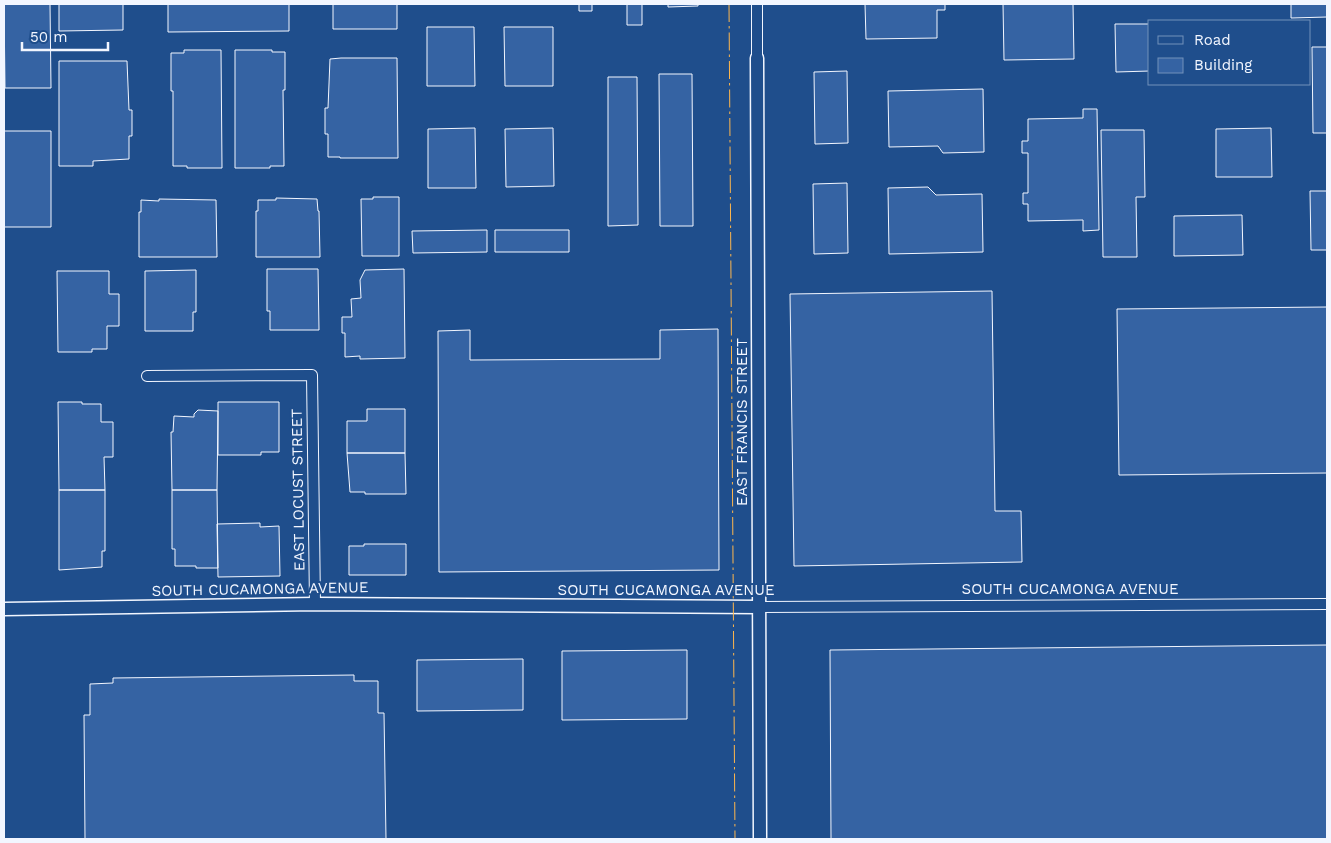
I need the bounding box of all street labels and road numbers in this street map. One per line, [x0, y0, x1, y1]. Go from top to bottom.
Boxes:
street label: EAST FRANCIS STREET [733, 338, 751, 506]
street label: EAST LOCUST STREET [288, 409, 308, 571]
street label: SOUTH CUCAMONGA AVENUE [151, 578, 369, 600]
street label: SOUTH CUCAMONGA AVENUE [962, 580, 1178, 598]
street label: SOUTH CUCAMONGA AVENUE [558, 581, 774, 599]

